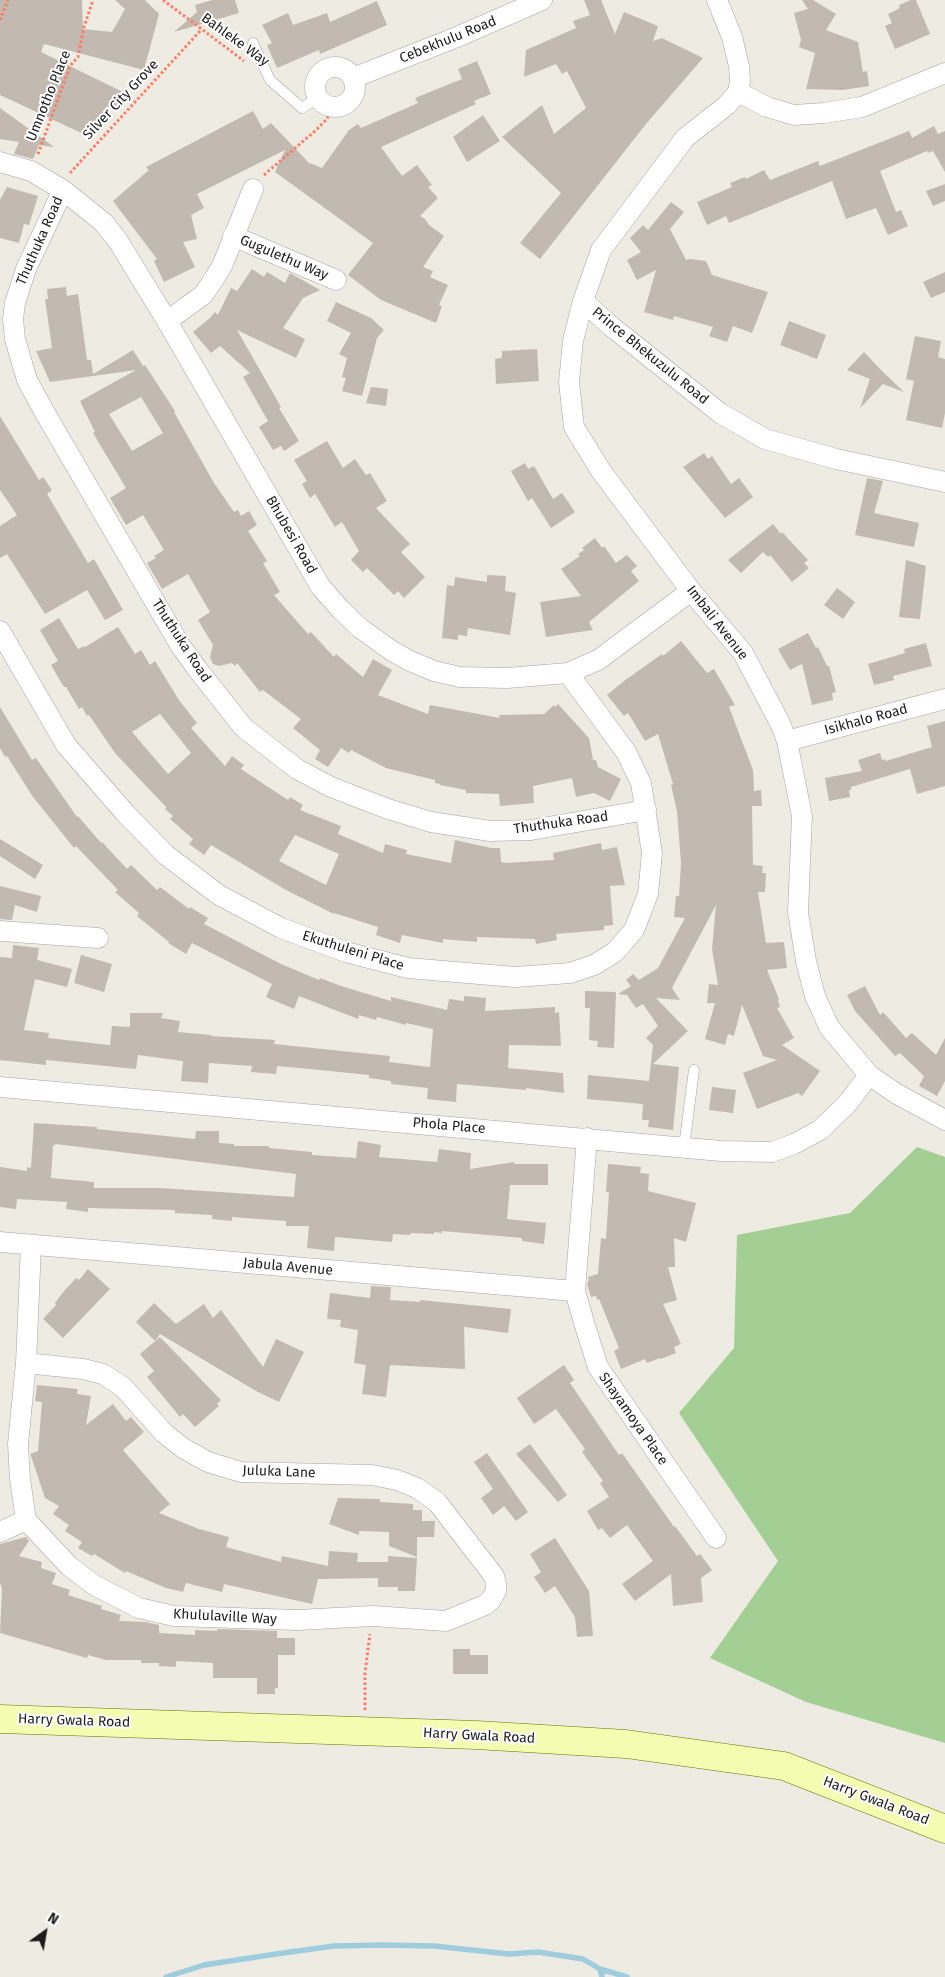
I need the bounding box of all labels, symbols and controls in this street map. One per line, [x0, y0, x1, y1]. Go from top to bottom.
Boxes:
street label: Bahleke Way [198, 10, 272, 70]
street label: Cebekhulu Road [397, 13, 499, 67]
street label: Umnotho Place [23, 48, 75, 144]
street label: Silver City Grove [80, 57, 162, 143]
street label: Thuthuka Road [13, 194, 67, 288]
street label: Gugulethu Way [237, 232, 331, 284]
street label: Prince Bhekuzulu Road [588, 304, 712, 408]
street label: Bhubesi Road [262, 493, 320, 577]
street label: Imbali Avenue [683, 582, 751, 664]
street label: Thuthuka Road [148, 596, 214, 686]
street label: Isikhalo Road [822, 701, 910, 739]
street label: Thuthuka Road [513, 808, 609, 838]
street label: Ekuthuleni Place [300, 928, 406, 974]
street label: Phola Place [412, 1114, 486, 1138]
street label: Jabula Avenue [242, 1255, 334, 1279]
street label: Shayamoya Place [595, 1369, 671, 1469]
street label: Juluka Lane [242, 1462, 316, 1482]
street label: Khululaville Way [173, 1606, 277, 1628]
street label: Harry Gwala Road [18, 1711, 130, 1731]
street label: Harry Gwala Road [422, 1725, 536, 1747]
street label: Harry Gwala Road [821, 1773, 931, 1829]
north arrow [20, 1907, 70, 1957]
text: N [45, 1909, 62, 1929]

